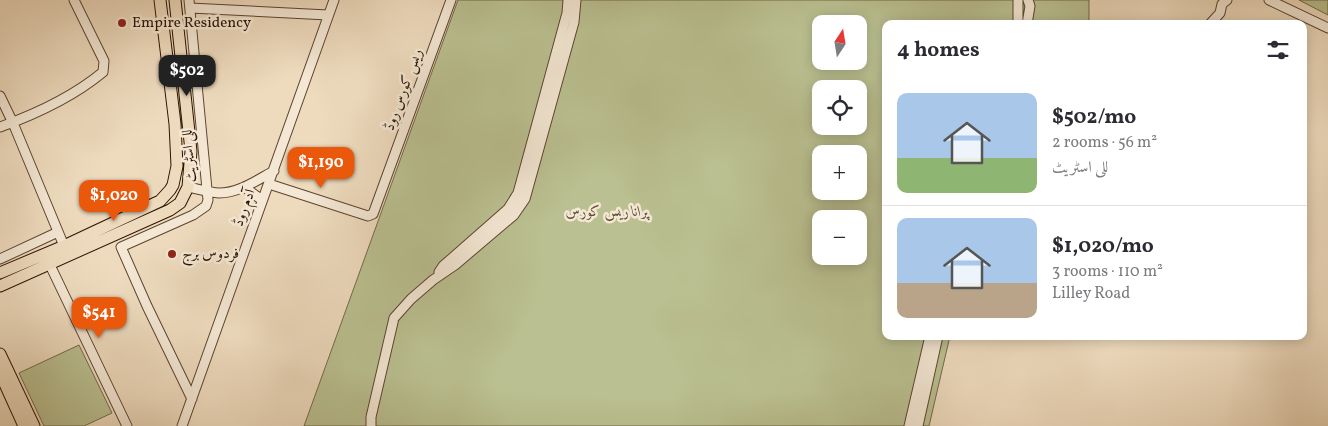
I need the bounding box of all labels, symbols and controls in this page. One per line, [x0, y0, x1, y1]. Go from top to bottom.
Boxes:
place label: Empire Residency [132, 13, 251, 34]
north arrow [812, 15, 868, 70]
map controls [812, 15, 867, 265]
marker: Empire Residency [116, 17, 128, 29]
text: 4 homes [897, 36, 980, 65]
icon: filters [1264, 36, 1292, 64]
street label: ریس کورس روڈ [379, 46, 429, 134]
pin: $502 [157, 54, 217, 97]
text: $502 [170, 60, 204, 82]
button: locate [812, 80, 867, 135]
text: $502/mo [1052, 103, 1136, 132]
icon: home [937, 113, 997, 173]
street label: للی اسٹریٹ [177, 129, 203, 183]
text: 2 rooms · 56 m² [1052, 132, 1157, 154]
button: + [812, 145, 867, 200]
pin: $1,190 [280, 146, 362, 189]
text: $1,190 [298, 152, 344, 174]
text: للی اسٹریٹ [1052, 157, 1108, 179]
pin: $1,020 [73, 180, 155, 222]
text: $1,020 [90, 185, 138, 207]
street label: آدم روڈ [229, 185, 263, 230]
park label: پرانا ریس کورس [566, 202, 650, 223]
button: − [812, 210, 867, 265]
text: $1,020/mo [1052, 232, 1154, 261]
icon: home [937, 238, 997, 298]
place label: فردوس برج [182, 244, 239, 266]
marker: فردوس برج [166, 248, 178, 260]
text: 3 rooms · 110 m² [1052, 261, 1163, 283]
text: Lilley Road [1052, 283, 1130, 305]
pin: $541 [69, 296, 129, 339]
text: $541 [83, 302, 115, 324]

